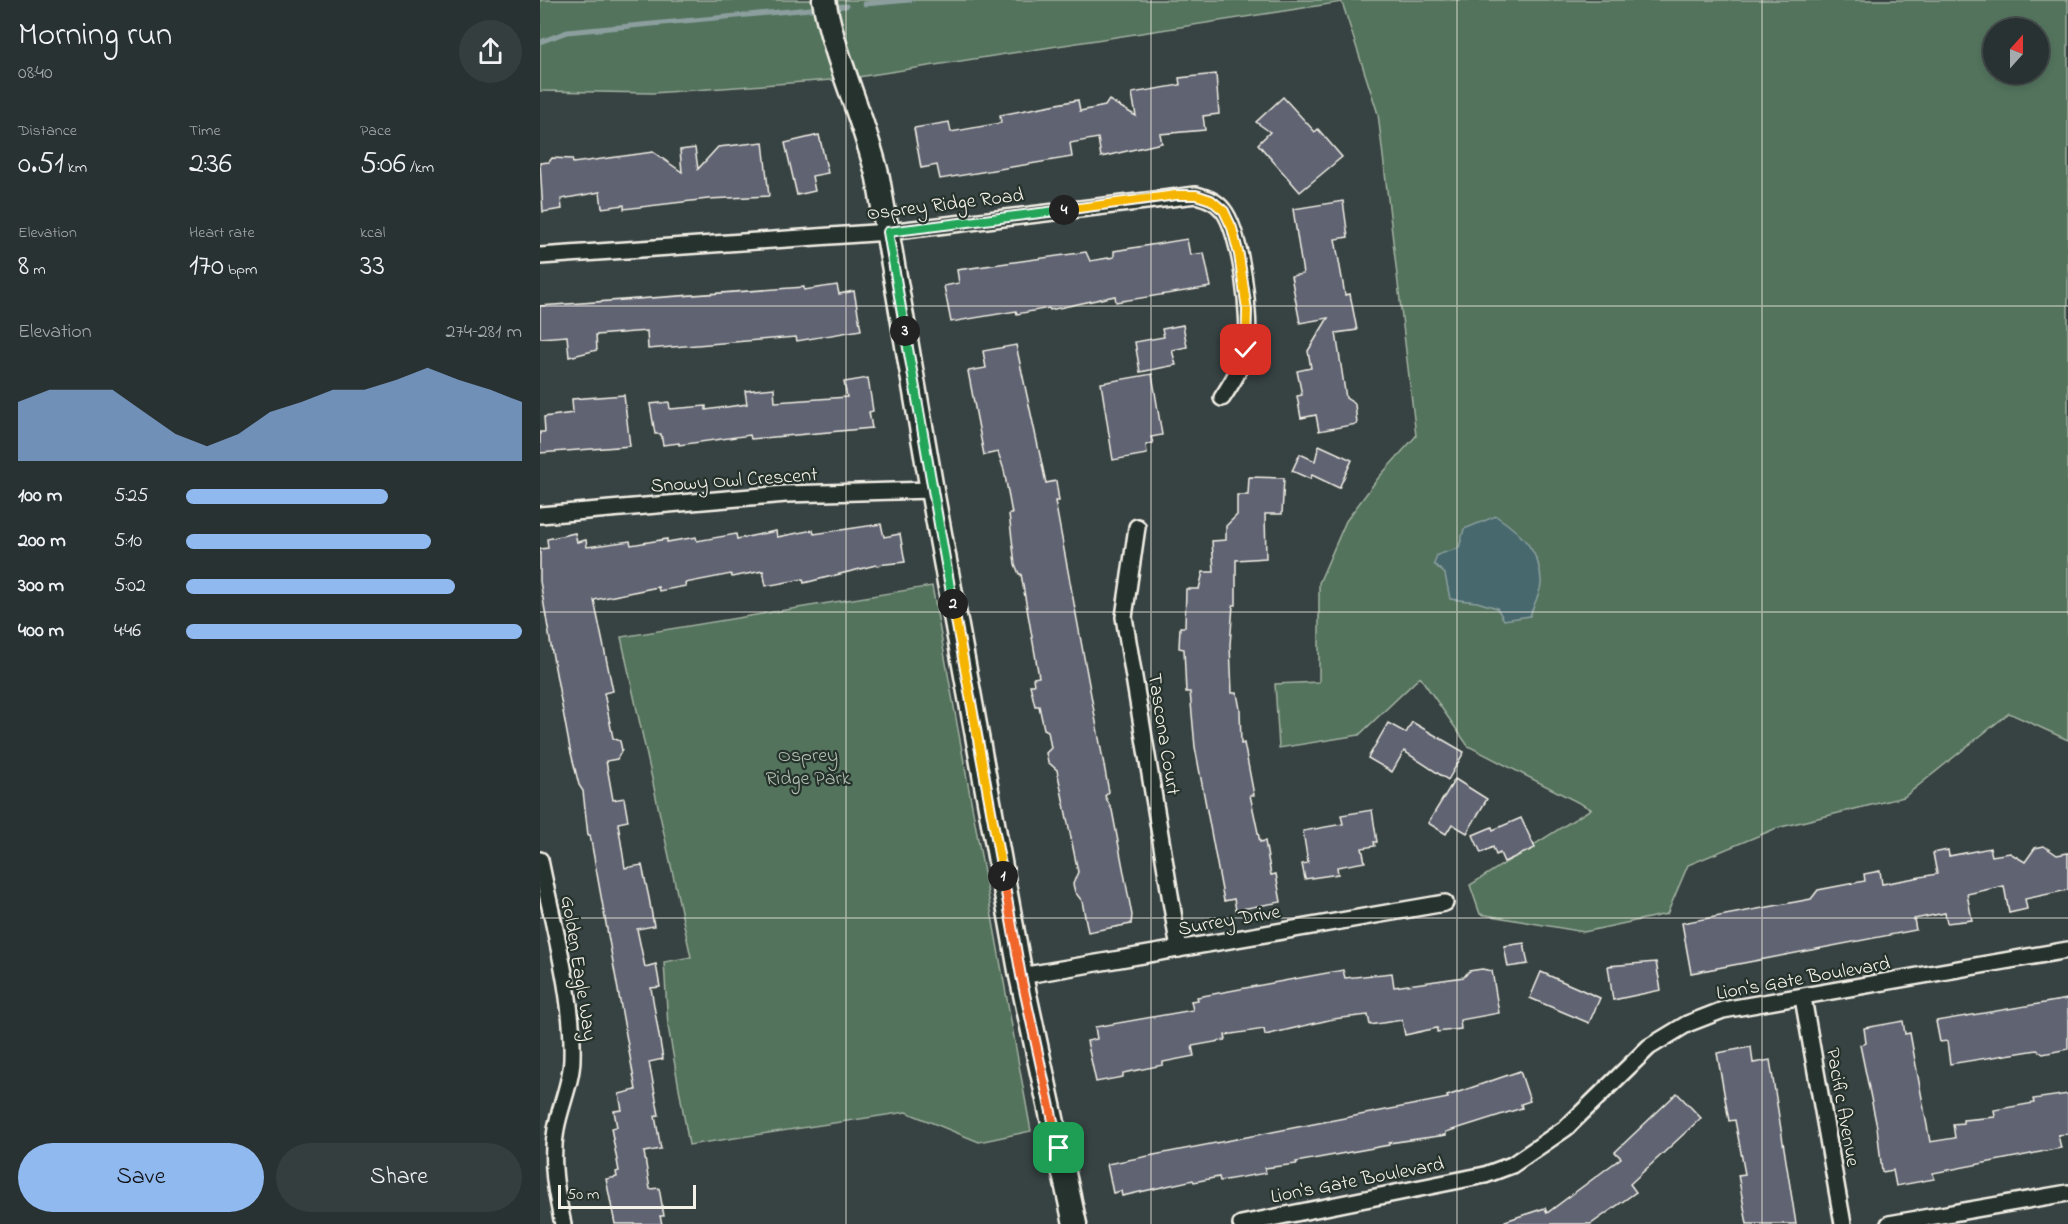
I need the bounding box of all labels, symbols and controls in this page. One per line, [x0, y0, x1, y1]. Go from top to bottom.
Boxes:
text: Morning run [18, 12, 172, 60]
north arrow [1983, 18, 2049, 84]
map controls [1983, 18, 2049, 84]
button: share [459, 20, 522, 83]
text: 08:40 [18, 59, 53, 88]
text: Distance [18, 119, 77, 143]
text: Time [189, 119, 221, 143]
text: Pace [360, 119, 391, 143]
text: 0.51 [18, 143, 64, 187]
text: 2:36 [189, 143, 232, 187]
text: 5:06 [360, 143, 406, 187]
text: km [64, 156, 87, 180]
text: /km [406, 156, 434, 180]
street label: Osprey Ridge Road [865, 181, 1026, 230]
pin: 4 [1049, 195, 1079, 225]
text: 4 [1061, 198, 1067, 222]
text: Elevation [18, 221, 77, 245]
text: Heart rate [189, 221, 255, 245]
text: kcal [360, 221, 385, 245]
text: 8 [18, 245, 29, 289]
text: 170 [189, 245, 224, 289]
text: 33 [360, 245, 385, 289]
text: m [29, 258, 46, 282]
text: bpm [224, 258, 257, 282]
pin: 3 [890, 316, 920, 346]
text: Elevation [18, 318, 92, 347]
text: 274–281 m [446, 318, 522, 347]
text: 3 [902, 319, 908, 343]
pin [1220, 324, 1271, 375]
icon: check [1229, 333, 1262, 366]
street label: Snowy Owl Crescent [650, 461, 819, 502]
text: 100 m [18, 482, 62, 511]
text: 5:25 [114, 482, 149, 511]
text: 200 m [18, 527, 66, 556]
text: 5:10 [114, 527, 142, 556]
text: 300 m [18, 572, 64, 601]
text: 5:02 [114, 572, 146, 601]
pin: 2 [938, 589, 968, 619]
text: 2 [949, 592, 957, 616]
text: 400 m [18, 617, 64, 646]
text: 4:46 [114, 617, 141, 646]
street label: Tascona Court [1139, 671, 1187, 798]
park label: Osprey Ridge Park [766, 742, 851, 795]
pin: 1 [988, 861, 1018, 891]
text: 1 [1000, 864, 1006, 888]
street label: Golden Eagle Way [551, 894, 603, 1043]
street label: Surrey Drive [1176, 898, 1283, 945]
street label: Lion's Gate Boulevard [1714, 950, 1893, 1009]
street label: Pacific Avenue [1817, 1046, 1866, 1169]
pin [1033, 1122, 1084, 1173]
icon: arrive [1042, 1131, 1075, 1164]
button: Save [18, 1143, 264, 1212]
button: Share [276, 1143, 522, 1212]
street label: Lion's Gate Boulevard [1268, 1150, 1447, 1212]
scale bar [558, 1182, 696, 1210]
text: 50 m [567, 1183, 599, 1207]

